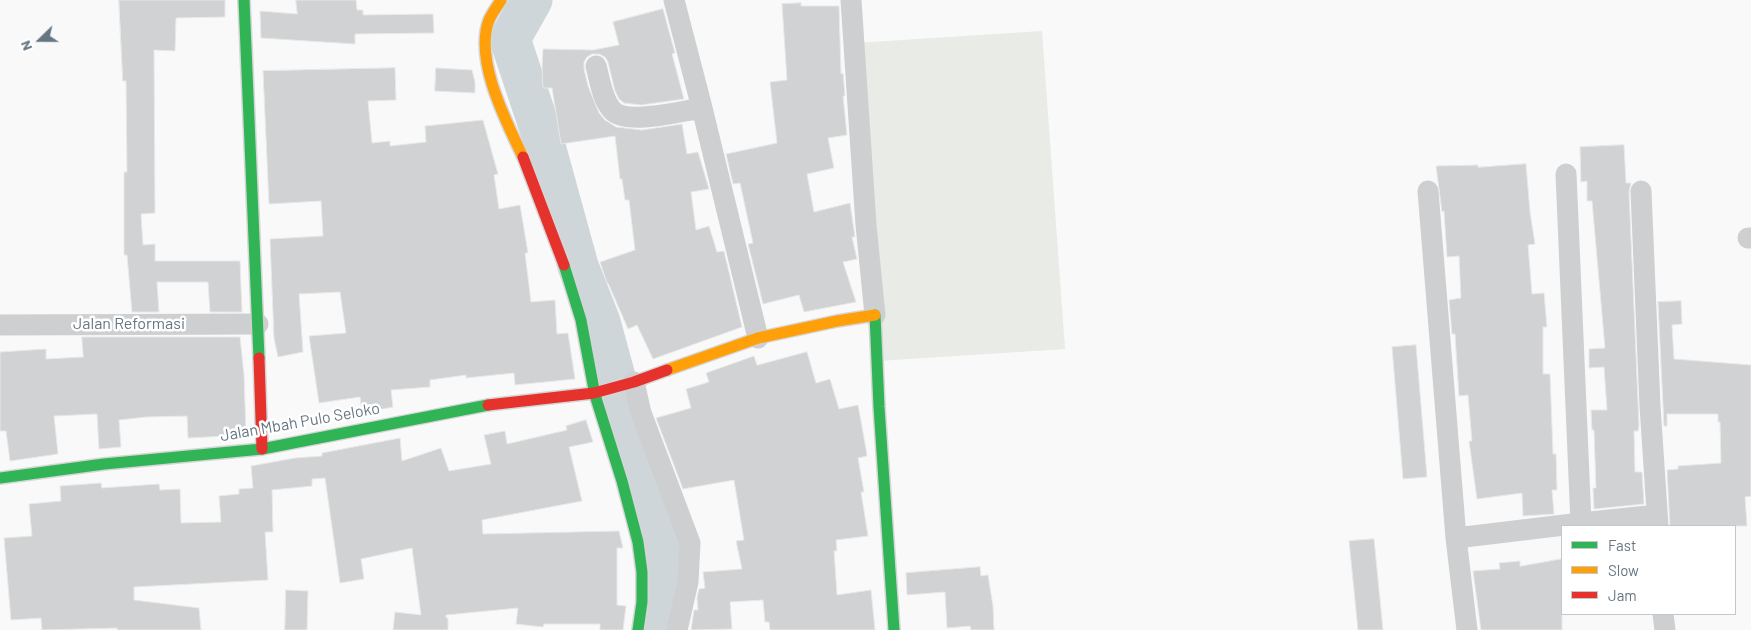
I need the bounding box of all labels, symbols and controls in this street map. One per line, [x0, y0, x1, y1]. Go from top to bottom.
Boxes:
north arrow [15, 15, 65, 65]
text: N [16, 38, 35, 53]
street label: Jalan Reformasi [73, 314, 185, 334]
street label: Jalan Mbah Pulo Seloko [219, 399, 381, 445]
legend [1561, 525, 1736, 615]
text: Fast [1608, 536, 1636, 554]
text: Slow [1608, 561, 1639, 579]
text: Jam [1608, 586, 1637, 604]

